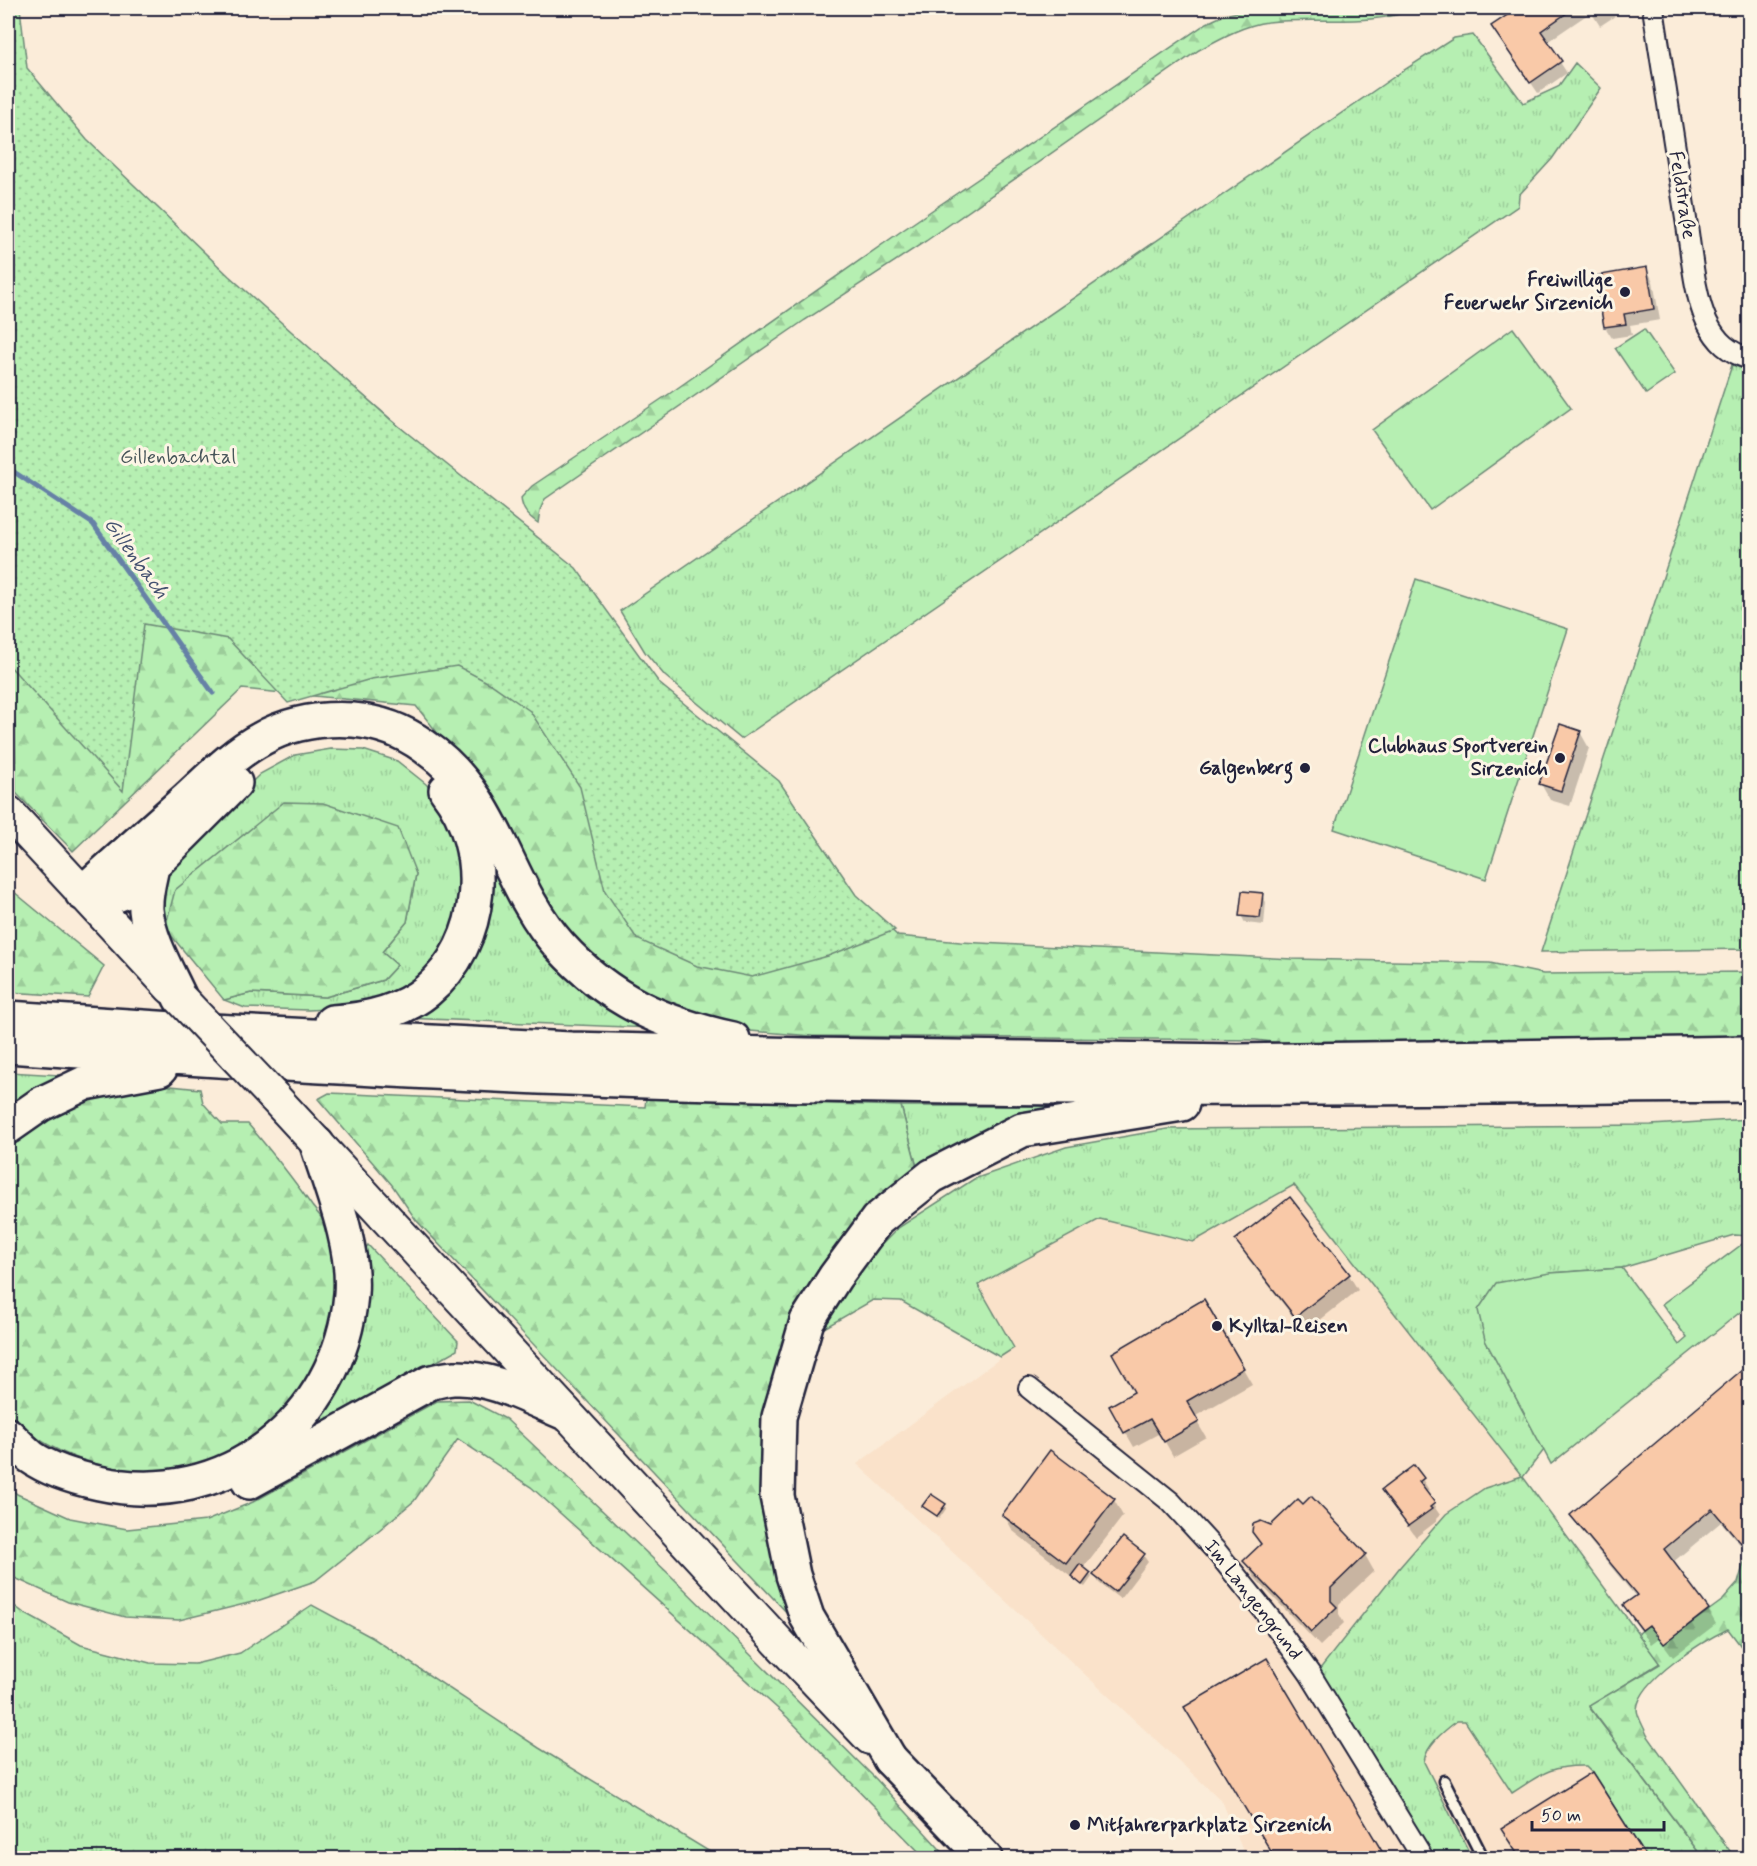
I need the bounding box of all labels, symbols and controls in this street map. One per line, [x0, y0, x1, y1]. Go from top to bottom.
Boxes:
street label: Feldstraße [1662, 149, 1702, 241]
place label: Freiwillige Feuerwehr Sirzenich [1444, 267, 1613, 317]
marker: Freiwillige Feuerwehr Sirzenich [1618, 285, 1632, 299]
park label: Gillenbachtal [120, 444, 236, 471]
water label: Gillenbach [97, 512, 175, 605]
place label: Clubhaus Sportverein Sirzenich [1368, 733, 1548, 783]
marker: Clubhaus Sportverein Sirzenich [1553, 751, 1567, 765]
place label: Galgenberg [1199, 755, 1293, 784]
marker: Galgenberg [1298, 761, 1312, 775]
place label: Kylltal-Reisen [1229, 1313, 1348, 1340]
marker: Kylltal-Reisen [1210, 1319, 1224, 1333]
street label: Im Langengrund [1197, 1534, 1309, 1667]
scale bar [1532, 1794, 1664, 1832]
text: 50 m [1541, 1804, 1581, 1828]
place label: Mitfahrerparkplatz Sirzenich [1087, 1812, 1332, 1839]
marker: Mitfahrerparkplatz Sirzenich [1068, 1818, 1082, 1832]

